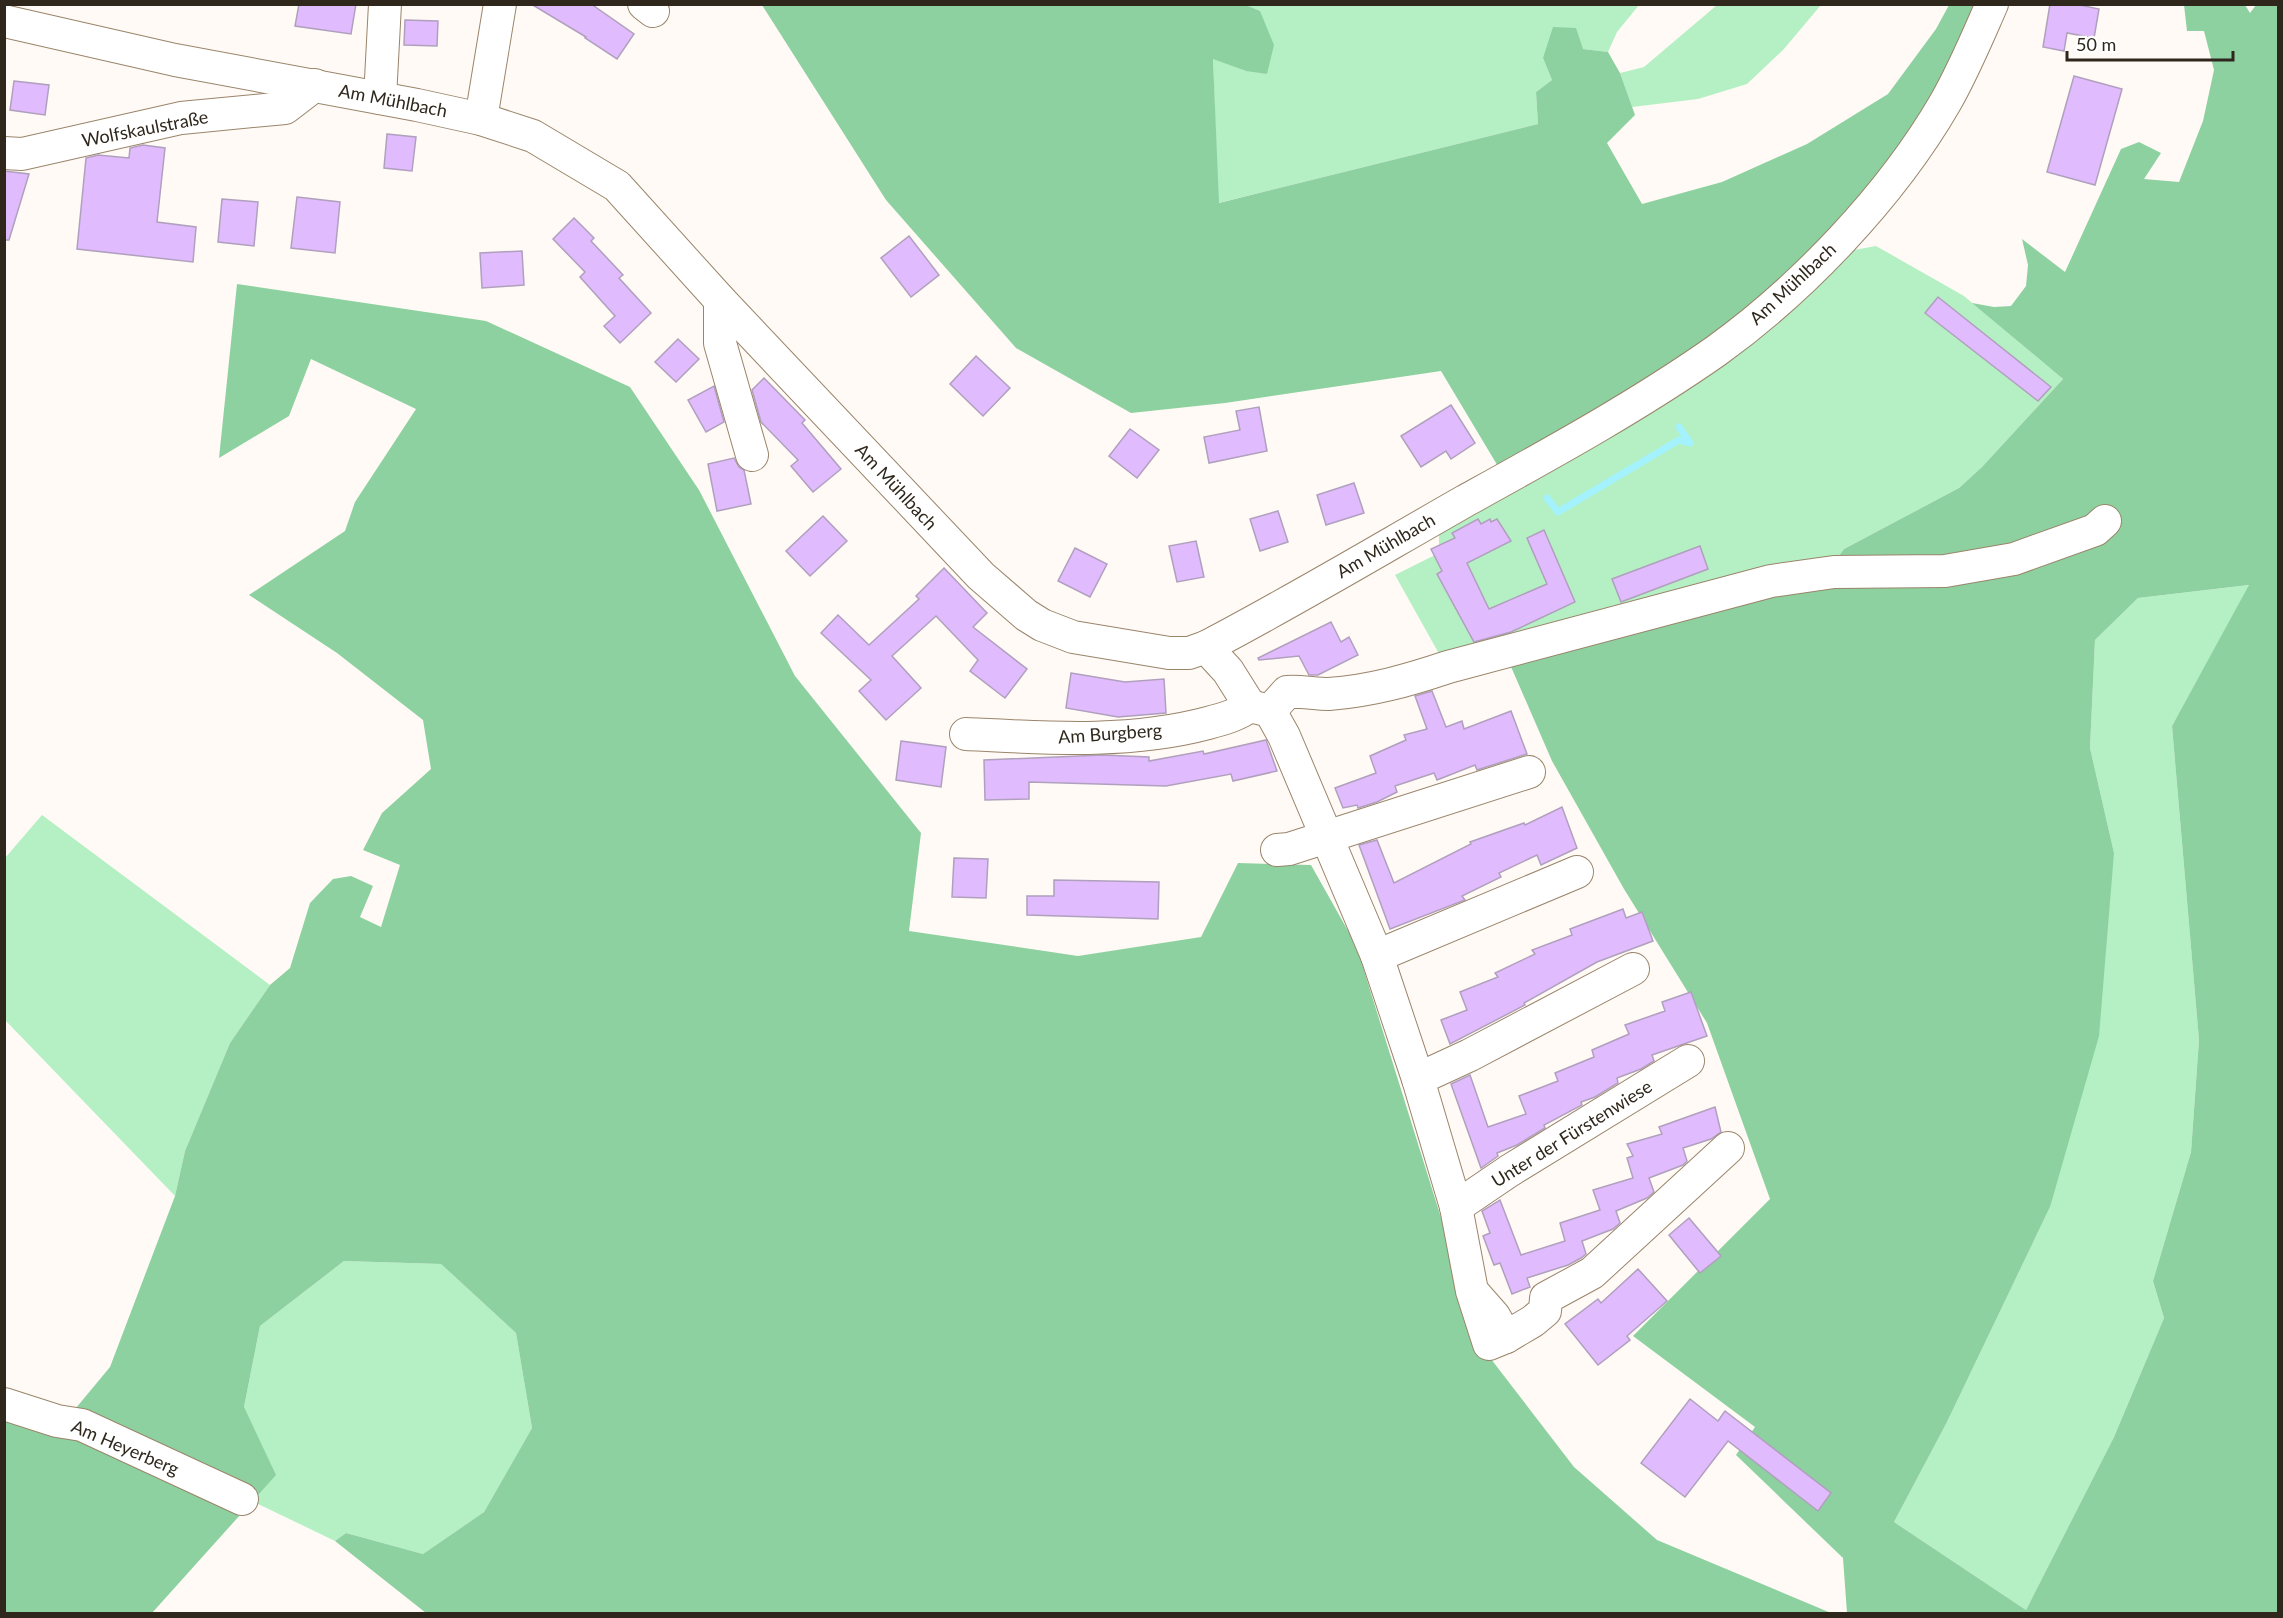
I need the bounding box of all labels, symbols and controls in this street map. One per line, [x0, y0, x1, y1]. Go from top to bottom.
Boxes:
scale bar [2067, 24, 2234, 62]
text: 50 m [2076, 33, 2116, 55]
street label: Am Mühlbach [337, 79, 449, 121]
street label: Wolfskaulstraße [80, 105, 210, 151]
street label: Am Mühlbach [1745, 238, 1840, 329]
street label: Am Mühlbach [851, 439, 942, 534]
street label: Am Mühlbach [1332, 508, 1439, 582]
street label: Am Burgberg [1057, 718, 1163, 748]
street label: Unter der Fürstenwiese [1487, 1075, 1656, 1191]
street label: Am Heyerberg [68, 1415, 182, 1480]

